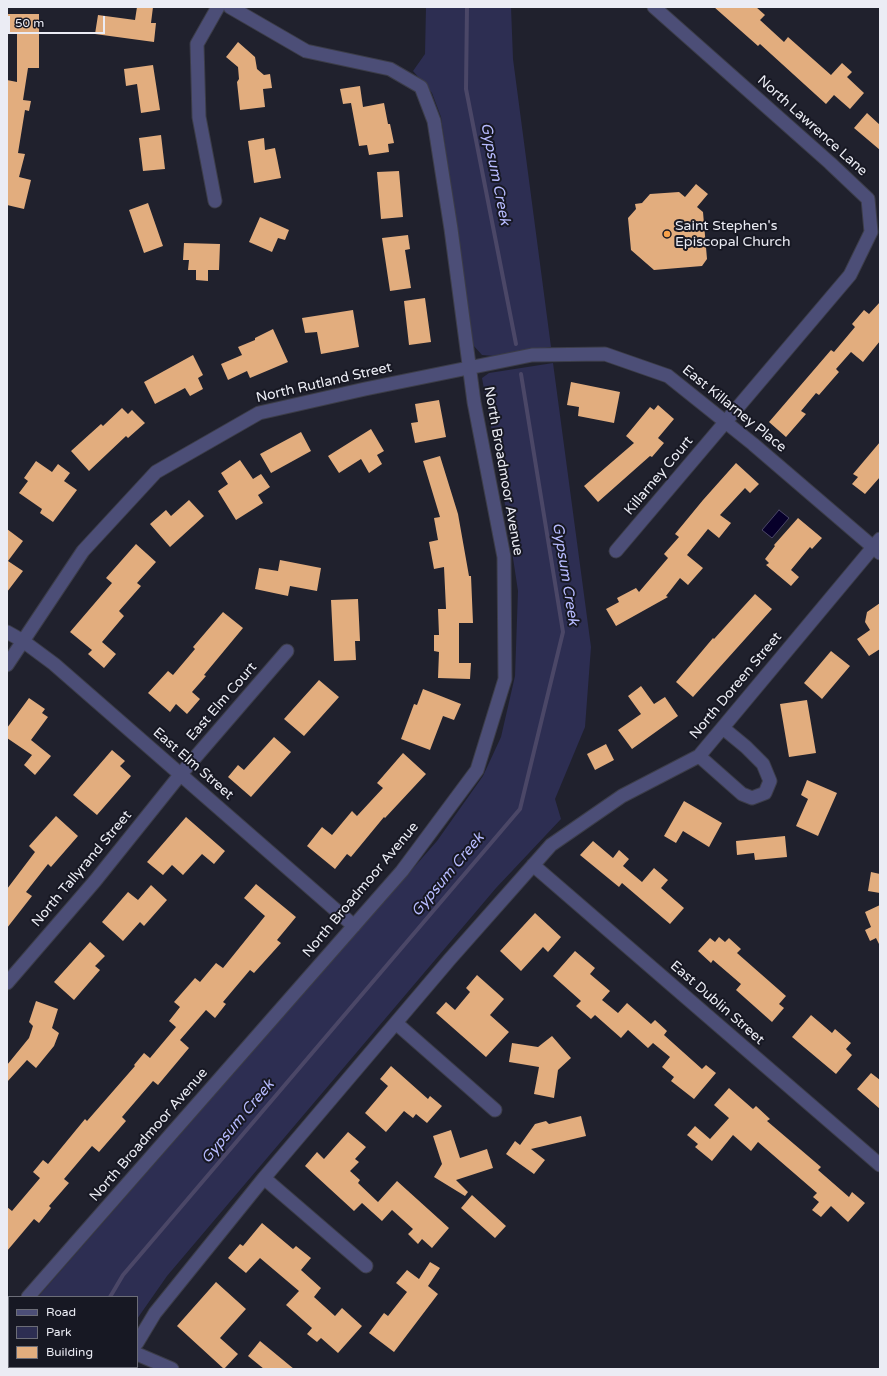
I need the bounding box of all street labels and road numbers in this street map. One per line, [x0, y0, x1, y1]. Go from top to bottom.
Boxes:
street label: North Lawrence Lane [754, 72, 870, 180]
street label: North Rutland Street [255, 359, 393, 407]
street label: East Killarney Place [679, 362, 789, 456]
street label: North Broadmoor Avenue [480, 385, 526, 557]
street label: Killarney Court [621, 433, 697, 519]
street label: North Doreen Street [686, 629, 786, 743]
street label: East Elm Court [183, 659, 261, 745]
street label: East Elm Street [149, 724, 237, 804]
street label: North Tallyrand Street [29, 808, 135, 930]
street label: North Broadmoor Avenue [299, 819, 423, 961]
street label: East Dublin Street [666, 958, 768, 1048]
street label: North Broadmoor Avenue [86, 1065, 212, 1205]

